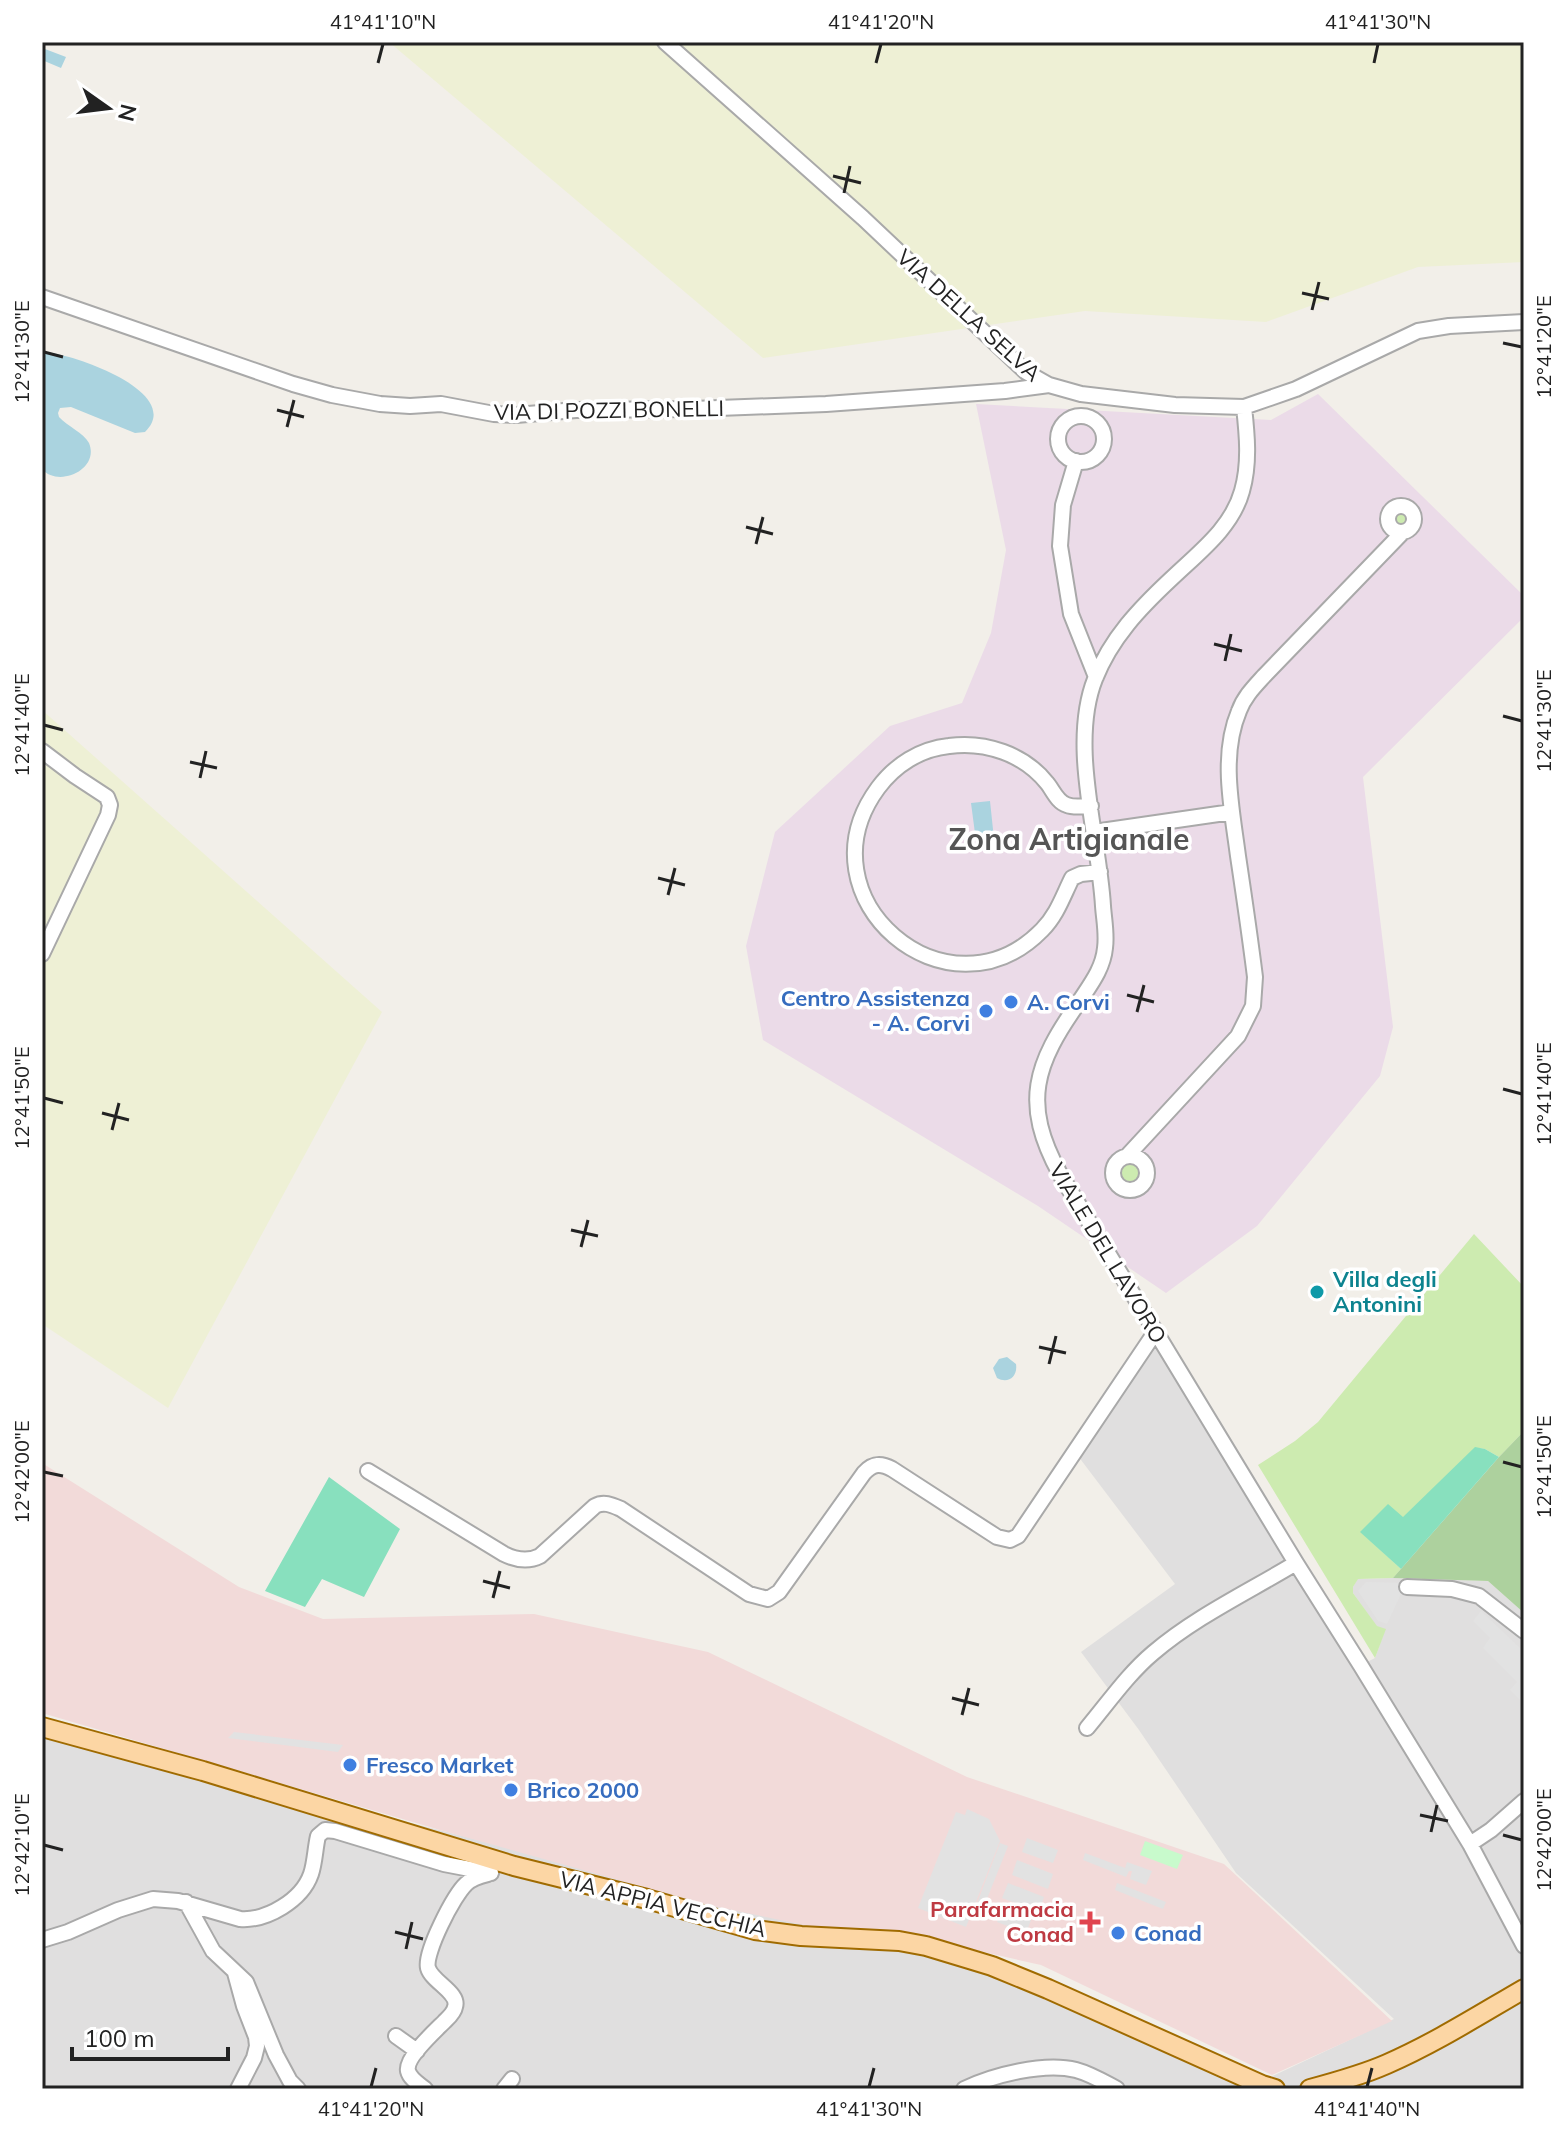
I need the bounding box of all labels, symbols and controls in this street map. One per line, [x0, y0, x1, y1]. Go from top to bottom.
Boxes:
text: 41°41'10"N [330, 9, 436, 34]
text: 41°41'20"N [828, 9, 934, 34]
text: 41°41'30"N [1325, 9, 1431, 34]
north arrow [68, 68, 148, 148]
text: N [112, 101, 143, 124]
street label: VIA DELLA SELVA [891, 243, 1047, 387]
text: 12°41'20"E [1531, 295, 1556, 399]
text: 12°41'30"E [9, 300, 34, 404]
street label: VIA DI POZZI BONELLI [494, 394, 724, 426]
text: 12°41'30"E [1531, 669, 1556, 773]
text: 12°41'40"E [9, 673, 34, 777]
district label: Zona Artigianale [949, 820, 1189, 858]
place label: Centro Assistenza - A. Corvi [781, 984, 970, 1037]
place label: A. Corvi [1027, 988, 1110, 1016]
marker: A. Corvi [1002, 993, 1020, 1011]
marker: Centro Assistenza - A. Corvi [977, 1002, 995, 1020]
text: 12°41'40"E [1531, 1042, 1556, 1146]
text: 12°41'50"E [9, 1046, 34, 1150]
street label: VIALE DEL LAVORO [1043, 1158, 1173, 1348]
place label: Villa degli Antonini [1332, 1265, 1437, 1318]
marker: Villa degli Antonini [1308, 1283, 1326, 1301]
text: 12°41'50"E [1531, 1415, 1556, 1519]
text: 12°42'00"E [9, 1420, 34, 1524]
place label: Fresco Market [366, 1751, 514, 1779]
marker: Fresco Market [341, 1756, 359, 1774]
place label: Brico 2000 [527, 1776, 639, 1804]
marker: Brico 2000 [502, 1781, 520, 1799]
text: 12°42'00"E [1531, 1788, 1556, 1892]
text: 12°42'10"E [9, 1793, 34, 1897]
street label: VIA APPIA VECCHIA [557, 1865, 769, 1943]
place label: Parafarmacia Conad [930, 1895, 1074, 1948]
marker: Parafarmacia Conad [1081, 1913, 1099, 1931]
place label: Conad [1134, 1919, 1202, 1947]
marker: Conad [1109, 1924, 1127, 1942]
scale bar [72, 2011, 228, 2061]
text: 100 m [84, 2023, 155, 2053]
text: 41°41'20"N [318, 2096, 424, 2121]
text: 41°41'30"N [816, 2096, 922, 2121]
text: 41°41'40"N [1314, 2096, 1420, 2121]

